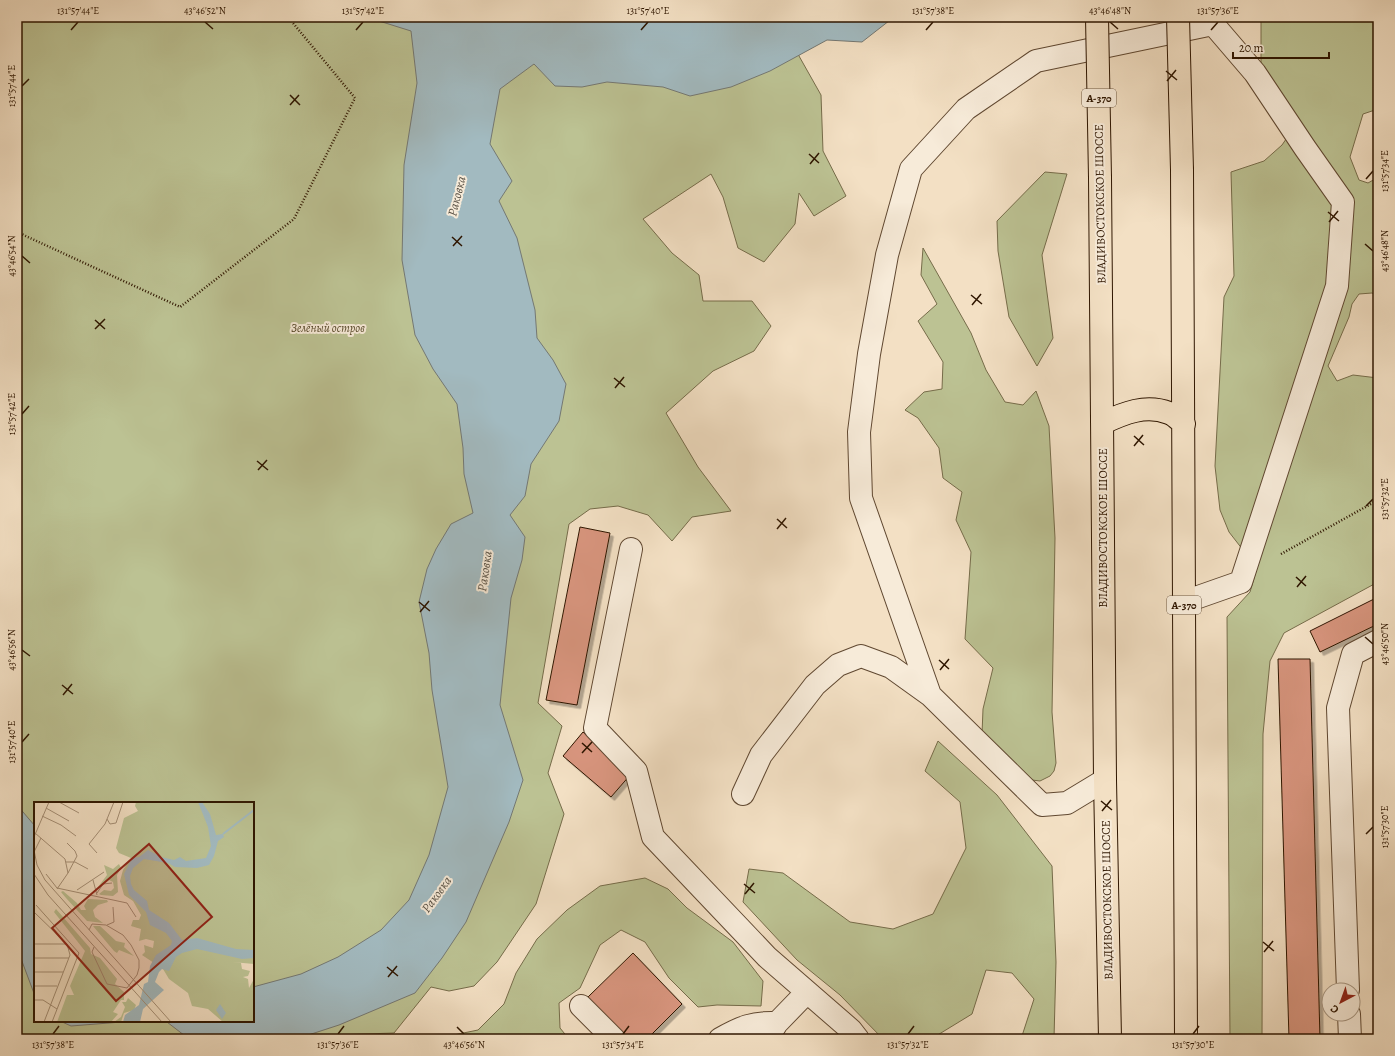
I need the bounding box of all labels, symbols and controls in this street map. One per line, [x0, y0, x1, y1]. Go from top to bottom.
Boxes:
text: 131°57'44"E [57, 4, 99, 17]
text: 43°46'52"N [184, 4, 226, 17]
text: 131°57'42"E [342, 4, 384, 17]
text: 131°57'40"E [626, 4, 670, 17]
text: 131°57'38"E [912, 4, 954, 17]
text: 43°46'48"N [1089, 4, 1131, 17]
text: 131°57'36"E [1197, 4, 1239, 17]
scale bar [1233, 34, 1329, 60]
text: 20 m [1239, 40, 1263, 56]
text: 131°57'44"E [5, 65, 18, 107]
road number: А-370 [1082, 89, 1116, 107]
street label: ВЛАДИВОСТОКСКОЕ ШОССЕ [1091, 124, 1109, 284]
text: 131°57'34"E [1378, 150, 1391, 192]
water label: Раковка [443, 174, 470, 218]
text: 43°46'48"N [1378, 230, 1391, 272]
text: 43°46'54"N [5, 235, 18, 277]
park label: Зелёный остров [291, 320, 365, 336]
text: 131°57'42"E [5, 393, 18, 435]
street label: ВЛАДИВОСТОКСКОЕ ШОССЕ [1095, 448, 1111, 608]
text: 131°57'32"E [1378, 478, 1391, 520]
water label: Раковка [473, 550, 496, 592]
road number: А-370 [1167, 596, 1201, 614]
text: 43°46'50"N [1378, 623, 1391, 665]
text: 43°46'56"N [5, 629, 18, 671]
text: 131°57'40"E [5, 720, 18, 764]
inset map [34, 802, 254, 1022]
text: 131°57'30"E [1378, 806, 1391, 848]
street label: ВЛАДИВОСТОКСКОЕ ШОССЕ [1098, 820, 1116, 980]
water label: Раковка [418, 873, 455, 916]
north arrow [1321, 982, 1361, 1022]
text: С [1327, 1001, 1342, 1017]
text: 131°57'38"E [32, 1038, 74, 1051]
text: 131°57'36"E [317, 1038, 359, 1051]
text: 43°46'56"N [443, 1038, 485, 1051]
text: 131°57'34"E [602, 1038, 644, 1051]
text: 131°57'32"E [887, 1038, 929, 1051]
text: 131°57'30"E [1172, 1038, 1214, 1051]

